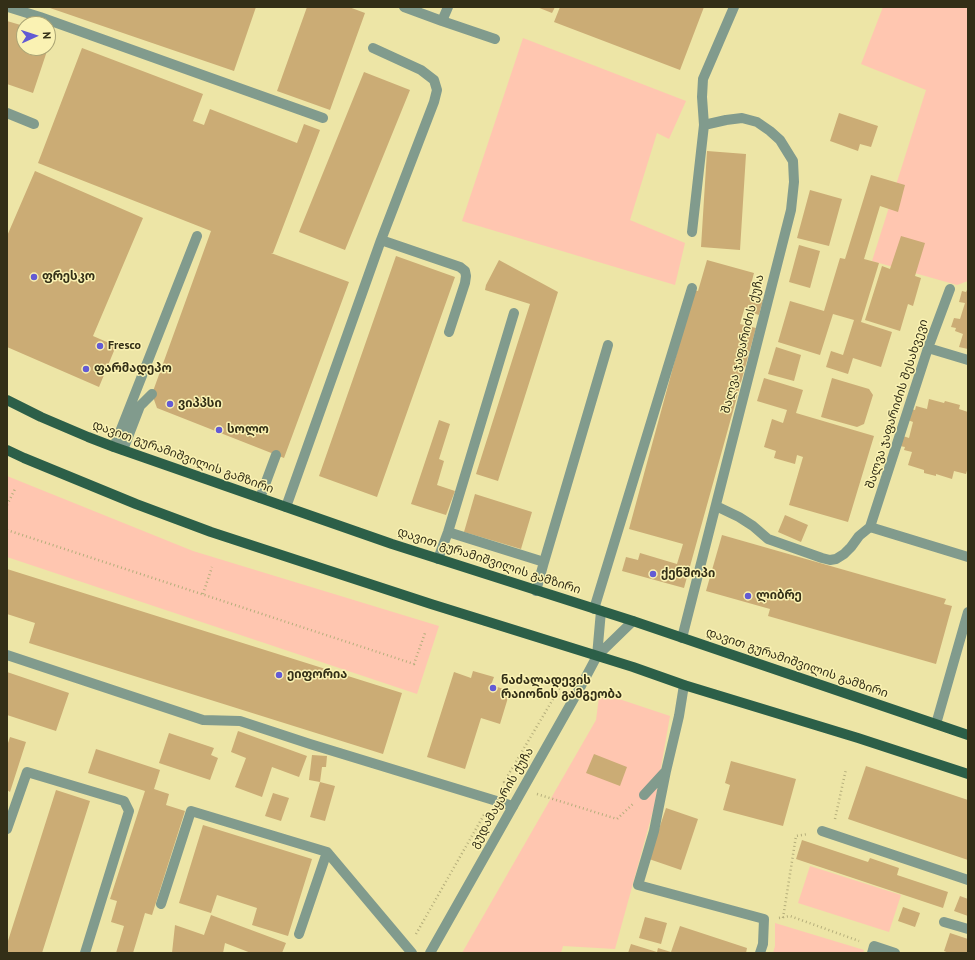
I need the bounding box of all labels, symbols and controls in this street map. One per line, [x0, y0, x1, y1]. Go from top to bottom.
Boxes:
north arrow [16, 16, 56, 56]
text: N [40, 31, 54, 39]
place label: ფრესკო [42, 270, 95, 284]
marker: ფრესკო [29, 272, 39, 282]
street label: შალვა ჯაფარიძის ქუჩა [719, 273, 767, 415]
street label: შალვა ჯაფარიძის შესახვევი [863, 318, 931, 490]
place label: Fresco [108, 339, 141, 353]
marker: Fresco [95, 341, 105, 351]
place label: ფარმადეპო [94, 362, 172, 376]
marker: ფარმადეპო [81, 364, 91, 374]
place label: ვიპპსი [178, 397, 222, 411]
marker: ვიპპსი [165, 399, 175, 409]
street label: დავით გურამიშვილის გამზირი [90, 417, 276, 497]
place label: სოლო [227, 423, 269, 437]
marker: სოლო [214, 425, 224, 435]
street label: დავით გურამიშვილის გამზირი [395, 524, 583, 598]
place label: ქენშოპი [661, 567, 715, 581]
marker: ქენშოპი [648, 569, 658, 579]
place label: ლიბრე [756, 589, 802, 603]
marker: ლიბრე [743, 591, 753, 601]
street label: დავით გურამიშვილის გამზირი [704, 625, 890, 701]
place label: ეიფორია [287, 668, 347, 682]
marker: ეიფორია [274, 670, 284, 680]
place label: ნაძალადევის რაიონის გამგეობა [501, 674, 622, 702]
marker: ნაძალადევის რაიონის გამგეობა [488, 683, 498, 693]
street label: გუდამაყარის ქუჩა [467, 745, 537, 851]

